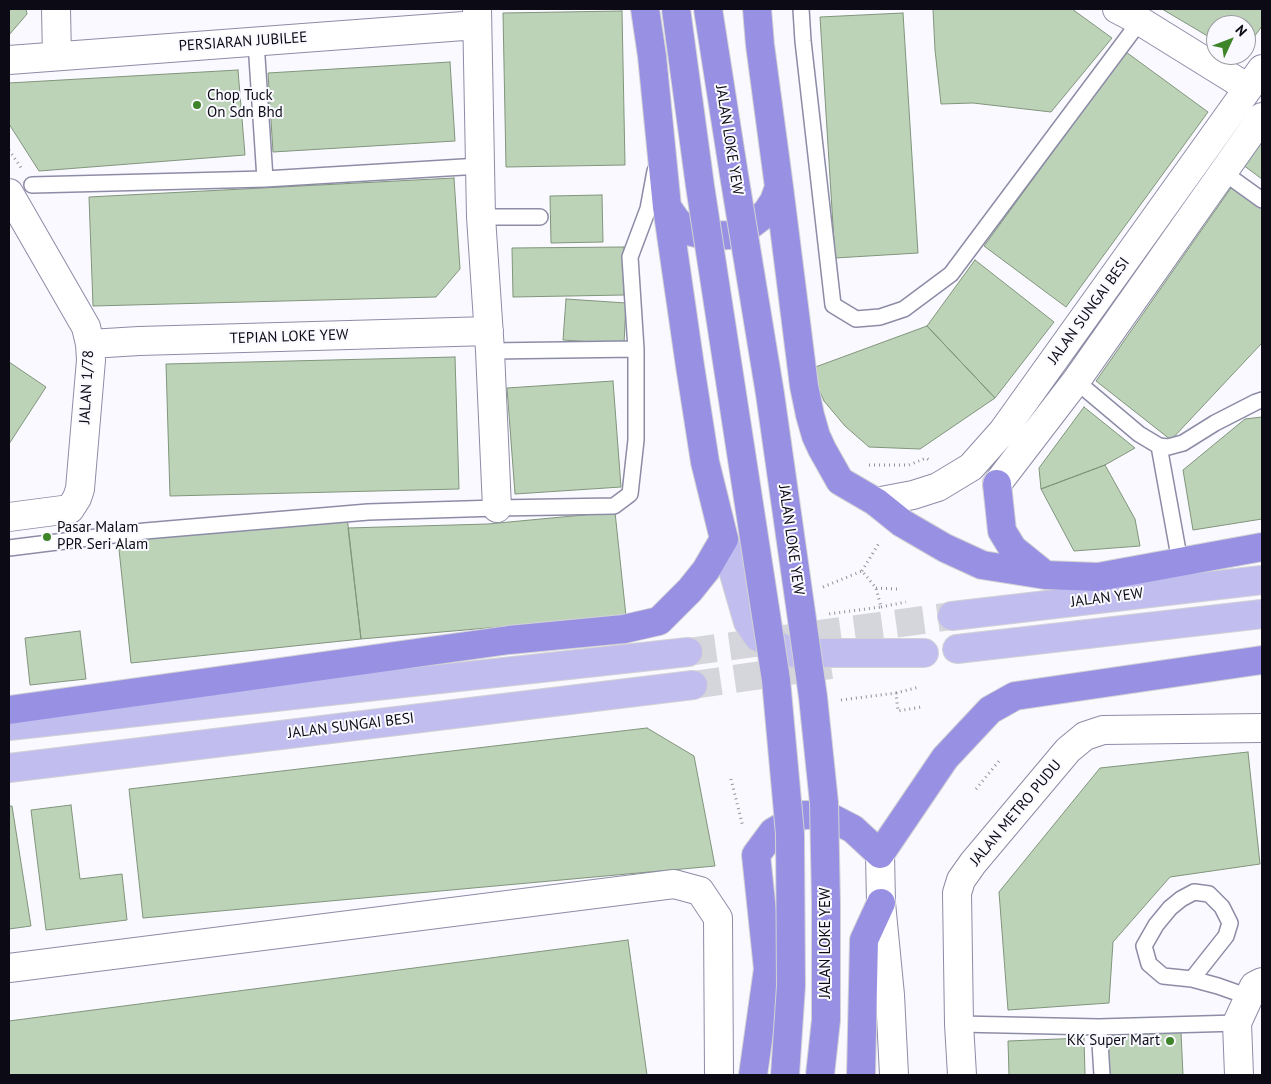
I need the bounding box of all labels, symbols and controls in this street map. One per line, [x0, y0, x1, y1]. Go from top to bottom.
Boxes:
north arrow [1206, 15, 1256, 65]
text: N [1232, 21, 1251, 40]
street label: PERSIARAN JUBILEE [178, 29, 308, 55]
street label: JALAN LOKE YEW [711, 84, 747, 196]
place label: Chop Tuck On Sdn Bhd [207, 87, 283, 122]
marker: Chop Tuck On Sdn Bhd [191, 99, 203, 111]
street label: JALAN SUNGAI BESI [1044, 254, 1134, 368]
street label: TEPIAN LOKE YEW [229, 326, 349, 348]
street label: JALAN 1/78 [76, 350, 98, 424]
street label: JALAN LOKE YEW [774, 484, 808, 596]
place label: Pasar Malam PPR Seri Alam [57, 519, 148, 554]
marker: Pasar Malam PPR Seri Alam [41, 531, 53, 543]
street label: JALAN YEW [1070, 585, 1144, 611]
street label: JALAN SUNGAI BESI [287, 709, 415, 743]
street label: JALAN METRO PUDU [967, 757, 1065, 869]
street label: JALAN LOKE YEW [817, 888, 835, 998]
place label: KK Super Mart [1067, 1032, 1160, 1050]
marker: KK Super Mart [1164, 1035, 1176, 1047]

